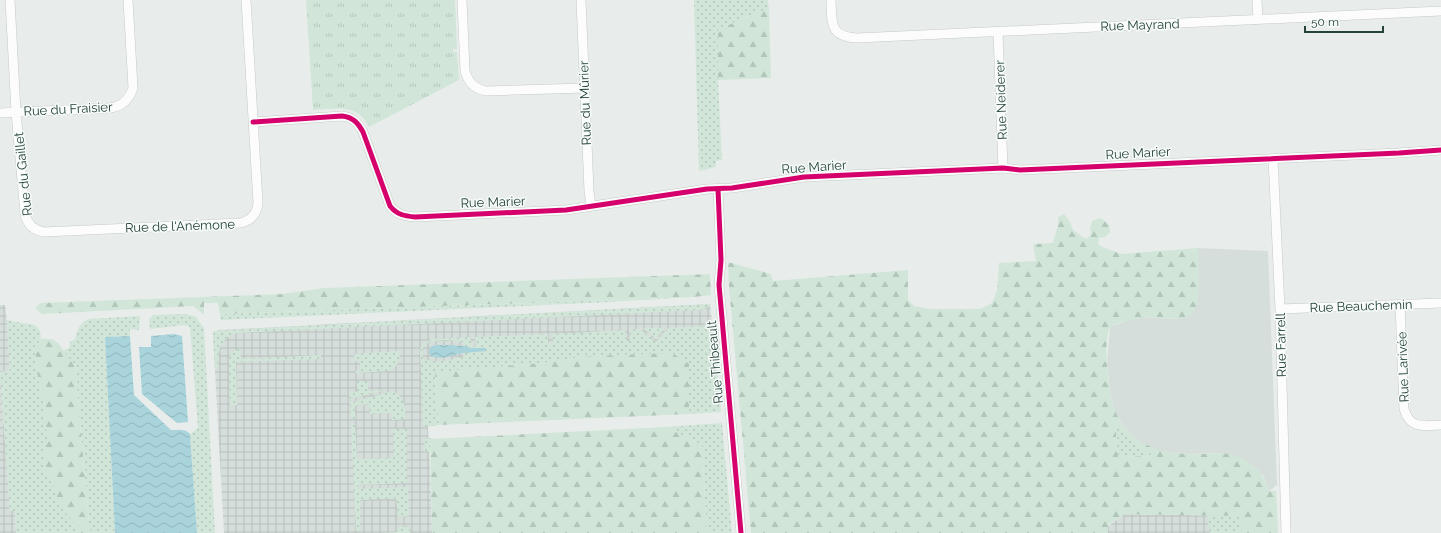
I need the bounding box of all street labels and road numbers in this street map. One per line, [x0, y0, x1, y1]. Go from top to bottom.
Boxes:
street label: Rue Mayrand [1100, 16, 1180, 34]
street label: Rue Neiderer [992, 59, 1010, 140]
street label: Rue du Mûrier [576, 60, 594, 146]
street label: Rue du Fraisier [23, 99, 113, 119]
street label: Rue du Gaillet [11, 131, 35, 217]
street label: Rue Marier [1105, 144, 1171, 162]
street label: Rue Marier [781, 157, 847, 177]
street label: Rue Marier [460, 193, 526, 211]
street label: Rue de l'Anémone [125, 217, 236, 235]
street label: Rue Beauchemin [1309, 297, 1413, 315]
street label: Rue Farrell [1273, 312, 1289, 377]
street label: Rue Thibeault [704, 319, 726, 404]
street label: Rue Larivée [1394, 331, 1412, 403]

